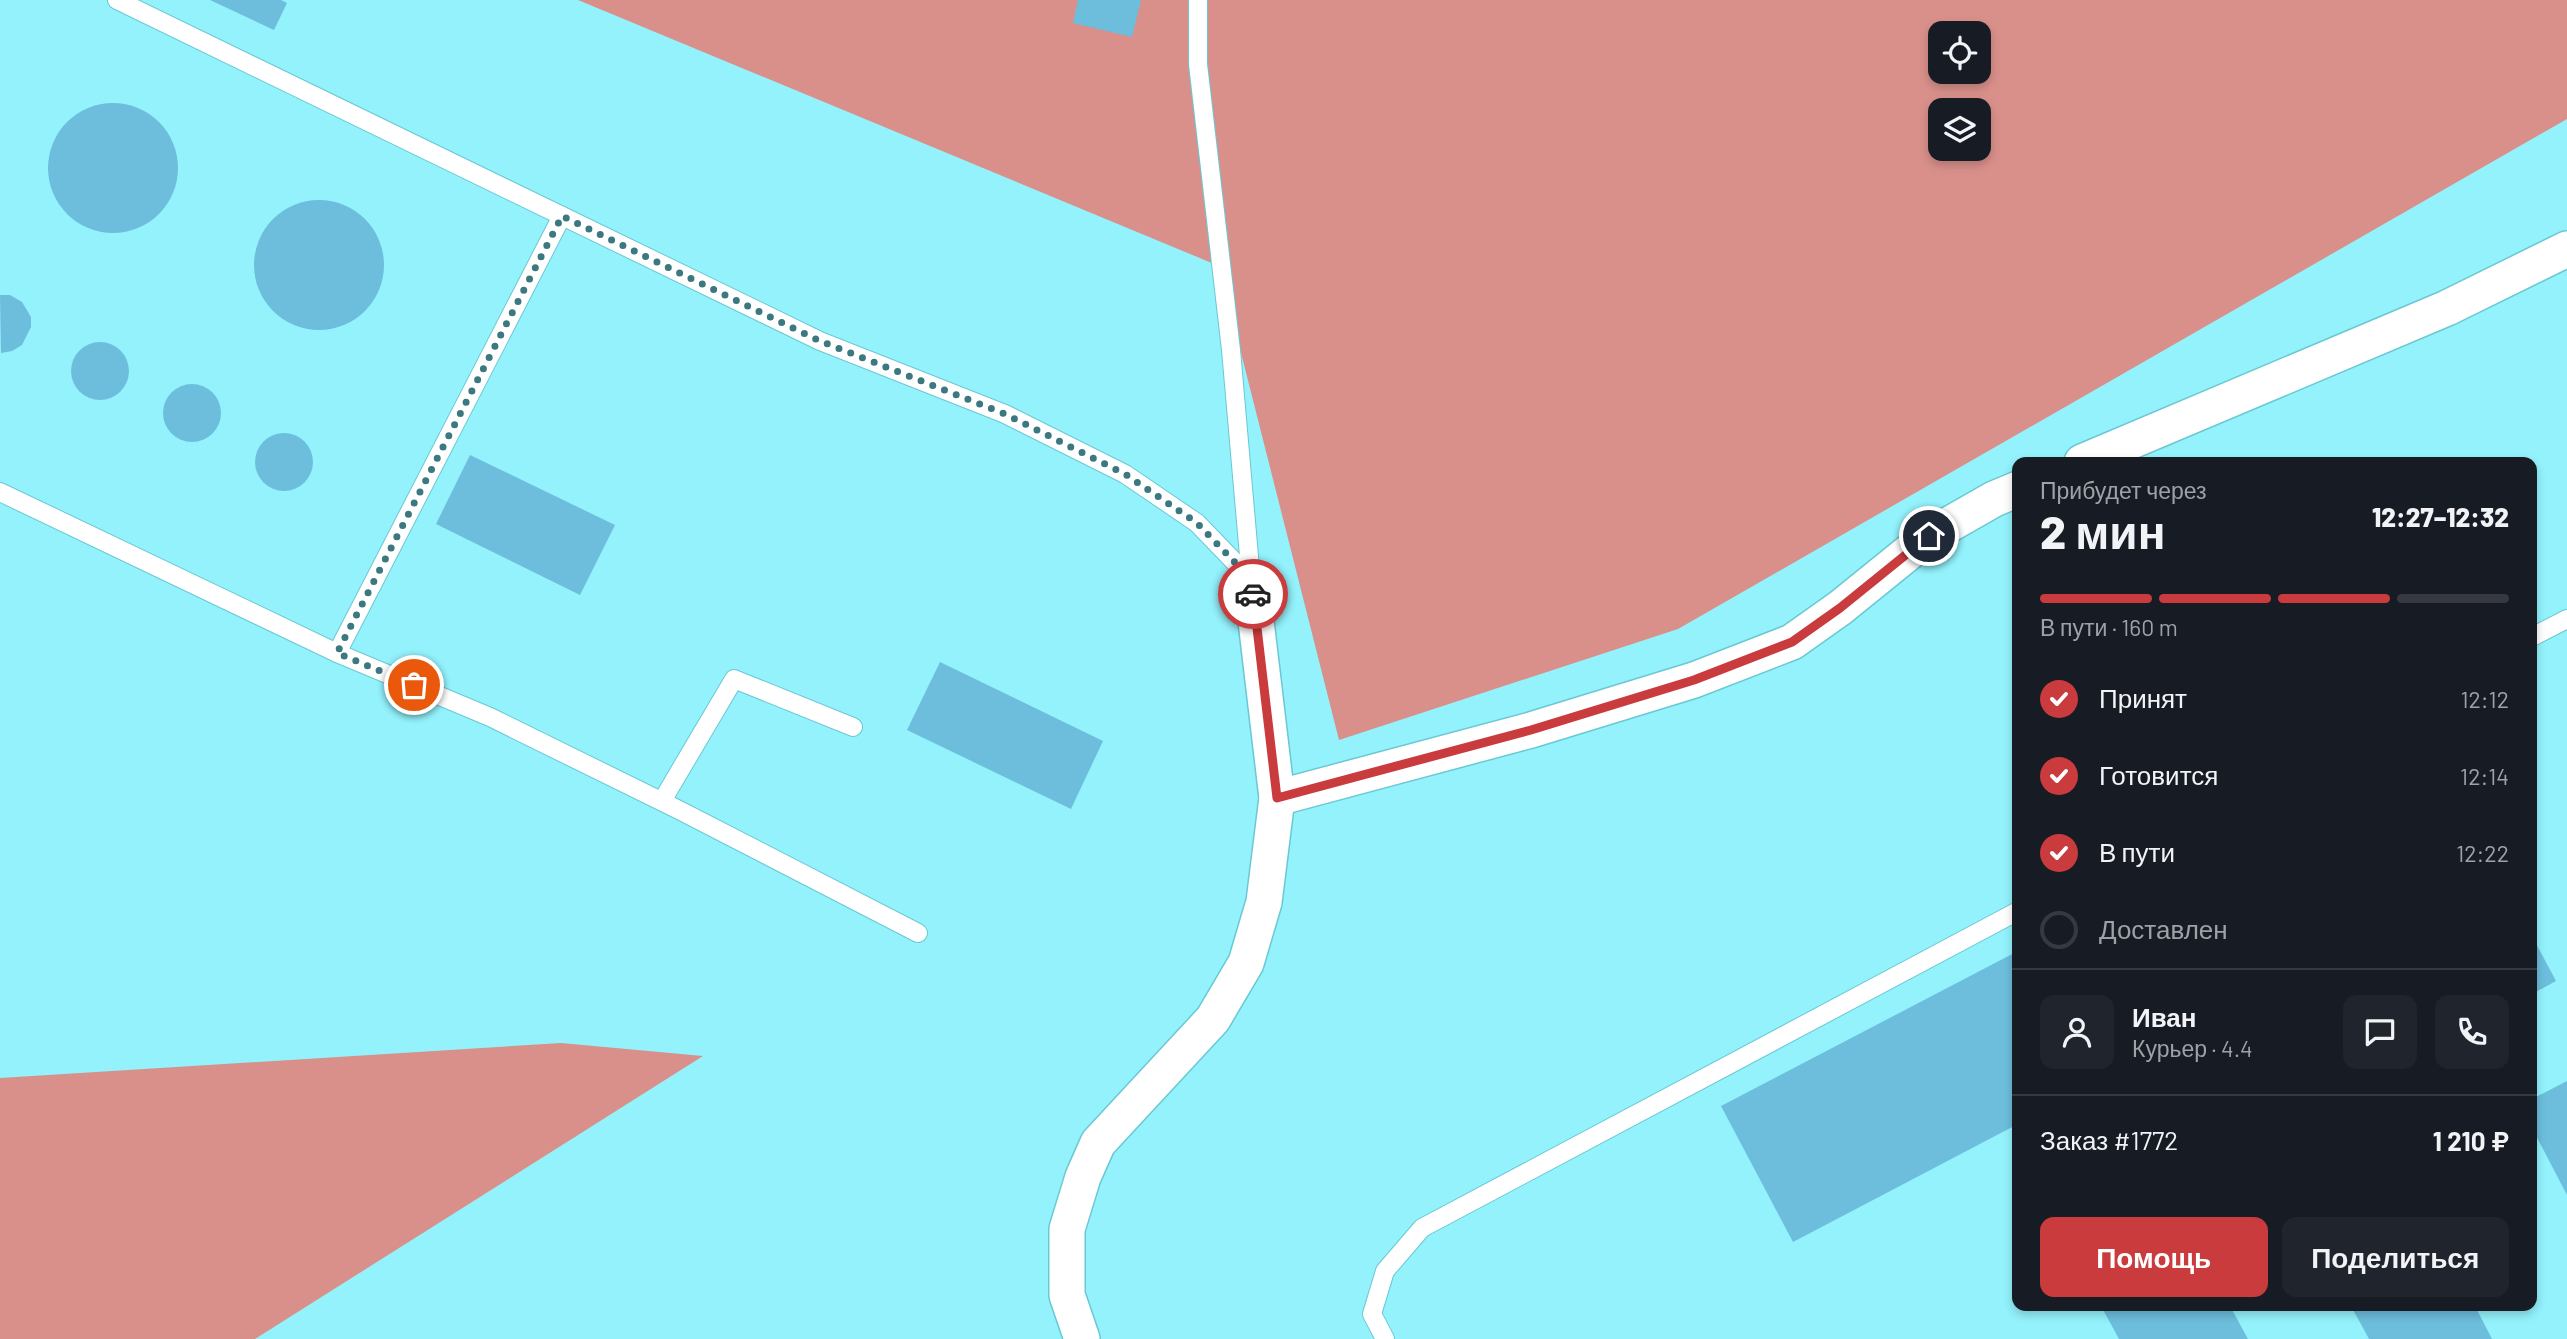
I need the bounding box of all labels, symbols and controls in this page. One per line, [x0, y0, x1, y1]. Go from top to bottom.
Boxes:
map controls [1928, 21, 1991, 161]
button: locate [1928, 21, 1991, 84]
button: layers [1928, 98, 1991, 161]
text: Прибудет через [2040, 476, 2207, 504]
text: 12:27–12:32 [2372, 501, 2509, 532]
text: 2 мин [2040, 503, 2165, 558]
pin [1899, 506, 1959, 566]
icon: home [1910, 517, 1948, 555]
courier [1218, 559, 1288, 629]
icon: car [1234, 575, 1272, 613]
text: В пути · 160 m [2040, 613, 2178, 641]
pin [384, 655, 444, 715]
icon: bag [395, 666, 433, 704]
icon: check [2040, 680, 2078, 718]
text: Принят [2099, 682, 2187, 713]
text: 12:12 [2460, 685, 2509, 713]
icon: check [2040, 757, 2078, 795]
text: Готовится [2099, 759, 2218, 790]
text: 12:14 [2460, 762, 2509, 790]
icon: check [2040, 834, 2078, 872]
text: В пути [2099, 836, 2175, 867]
text: 12:22 [2456, 839, 2509, 867]
text: Доставлен [2099, 913, 2228, 944]
button: person [2040, 995, 2114, 1069]
button: chat [2343, 995, 2417, 1069]
button: phone [2435, 995, 2509, 1069]
text: Иван [2132, 1001, 2197, 1032]
text: Курьер · 4.4 [2132, 1034, 2253, 1062]
text: Заказ #1772 [2040, 1124, 2178, 1155]
text: 1 210 ₽ [2433, 1125, 2509, 1156]
button: Помощь [2040, 1217, 2268, 1297]
button: Поделиться [2282, 1217, 2509, 1297]

